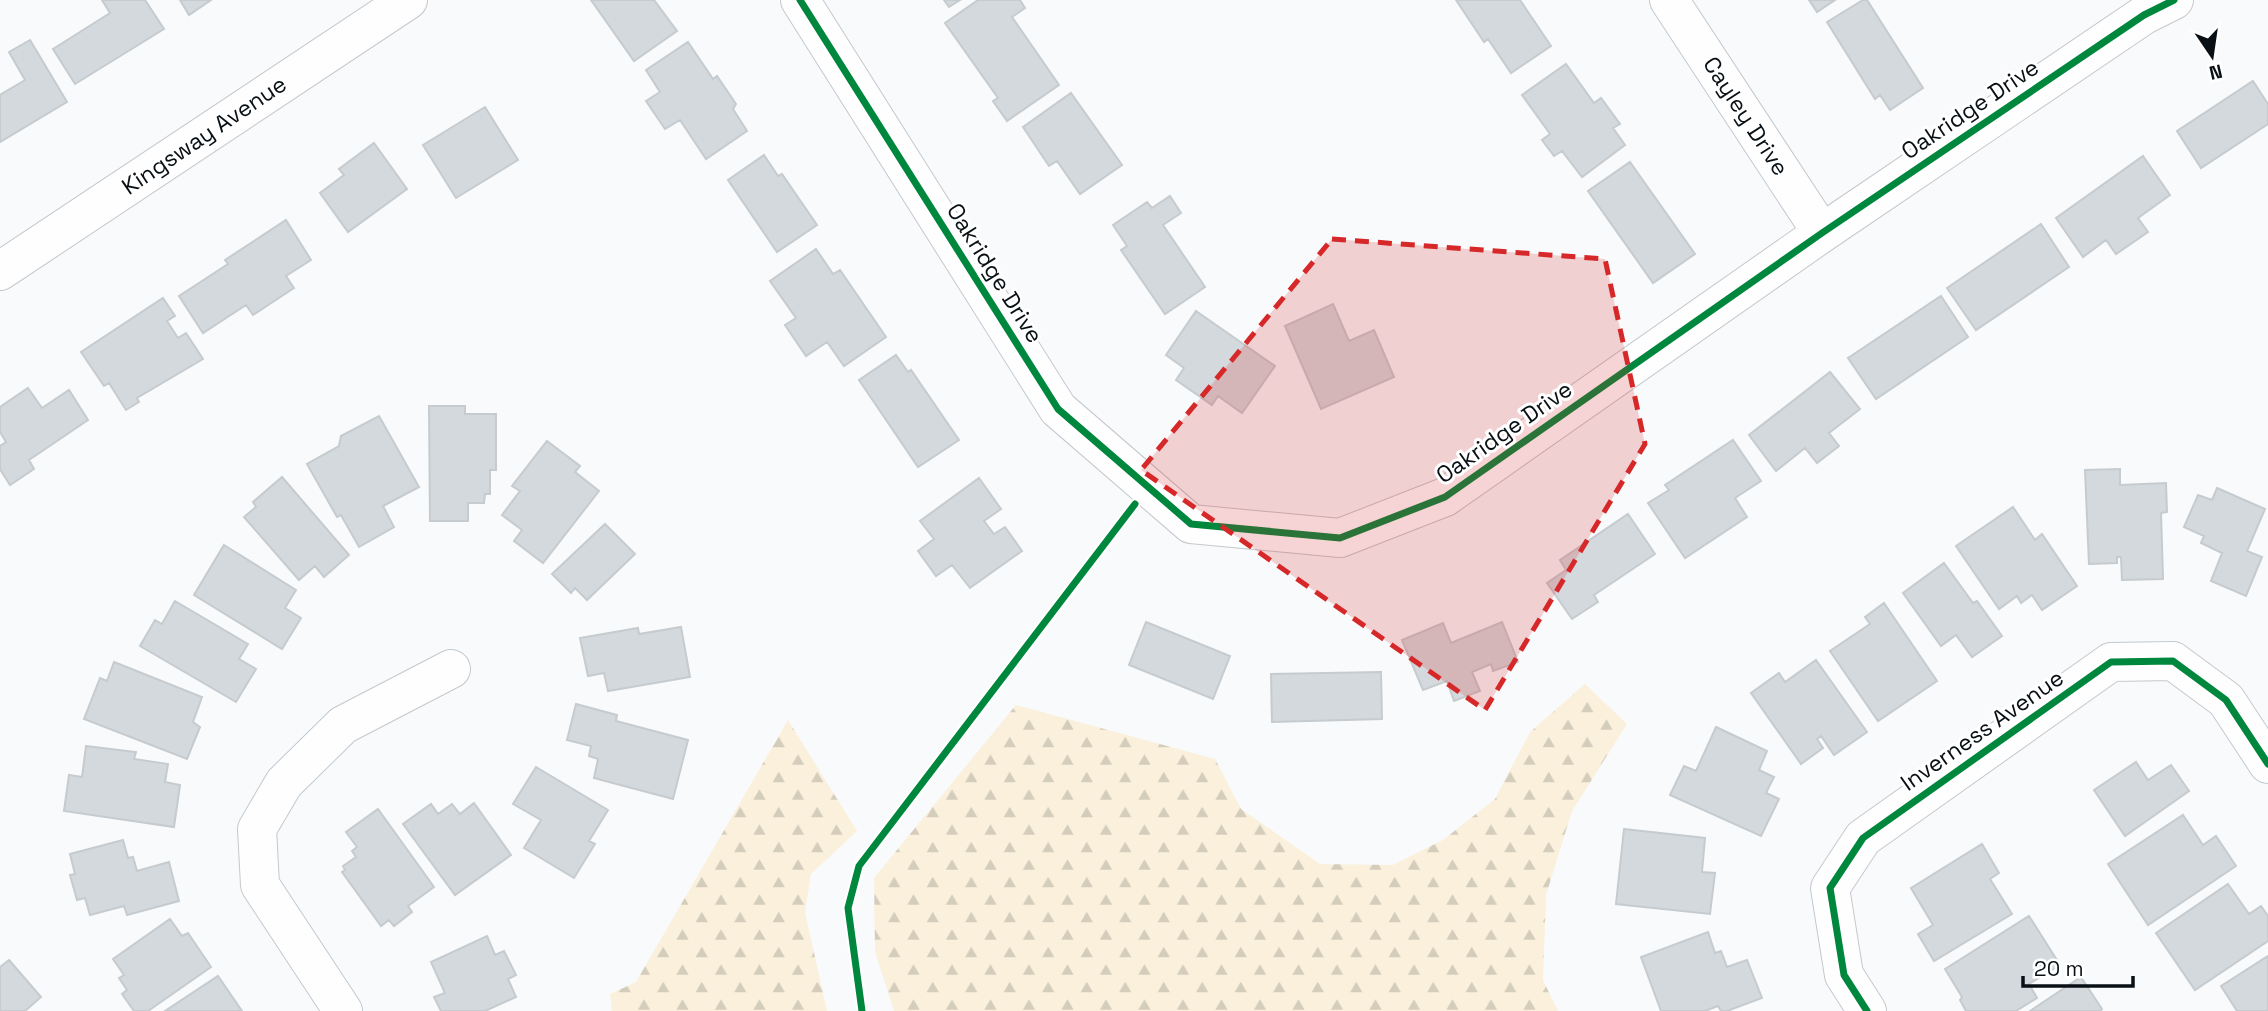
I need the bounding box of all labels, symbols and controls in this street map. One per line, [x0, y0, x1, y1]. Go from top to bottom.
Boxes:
north arrow [2177, 21, 2247, 91]
street label: Cayley Drive [1696, 51, 1796, 181]
street label: Oakridge Drive [1895, 52, 2045, 166]
text: N [2207, 58, 2225, 86]
street label: Kingsway Avenue [116, 69, 292, 201]
street label: Oakridge Drive [940, 197, 1050, 349]
street label: Oakridge Drive [1430, 374, 1578, 490]
street label: Inverness Avenue [1895, 663, 2069, 797]
scale bar [2023, 944, 2133, 988]
text: 20 m [2034, 955, 2084, 982]

